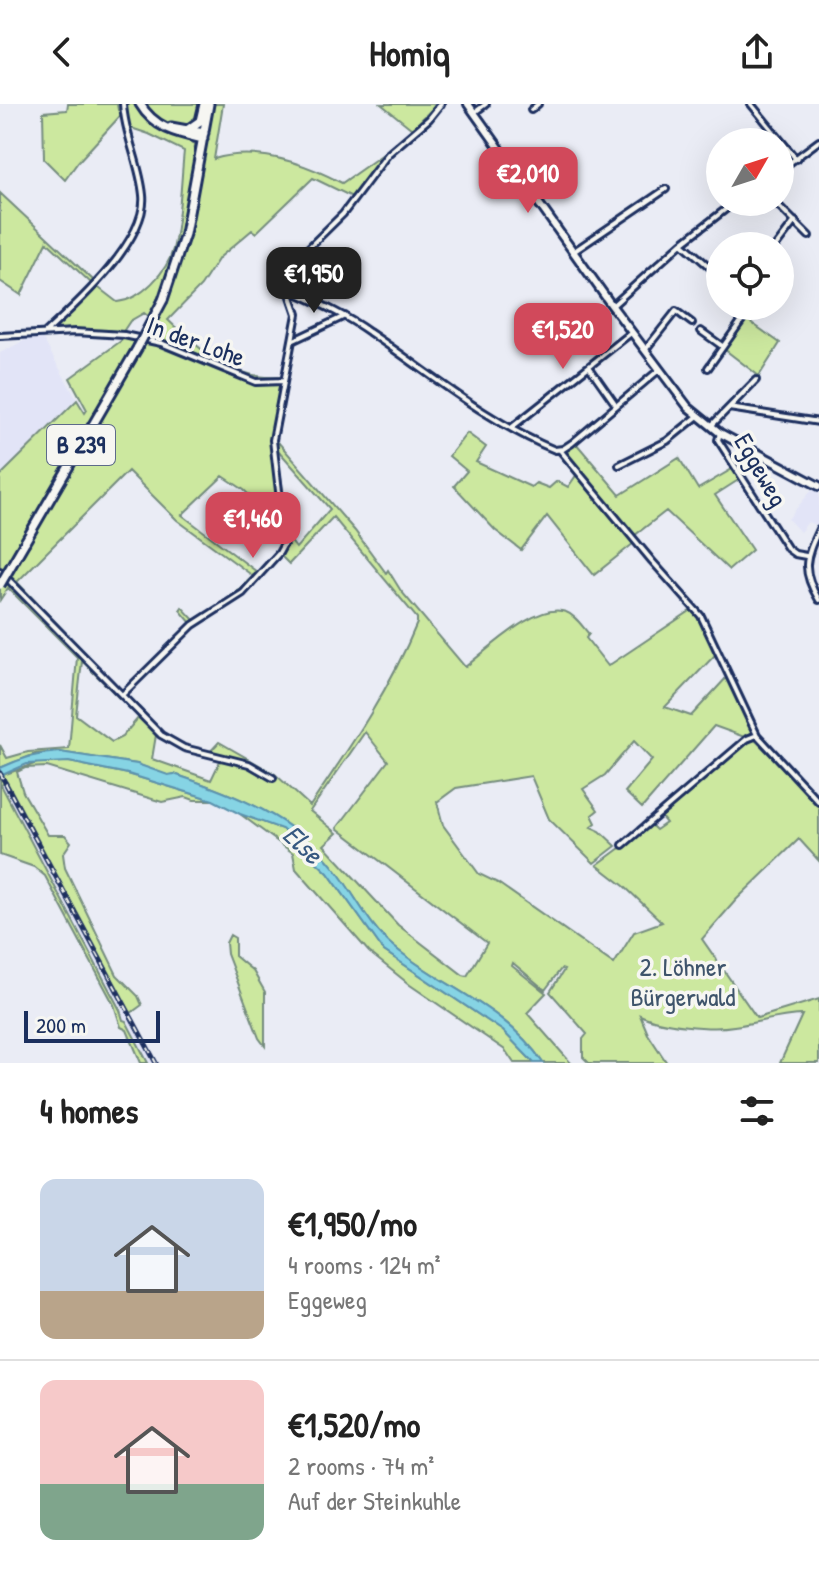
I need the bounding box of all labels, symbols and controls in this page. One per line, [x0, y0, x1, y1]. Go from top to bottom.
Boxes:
text: Homiq [369, 28, 450, 77]
icon: back [40, 30, 84, 74]
icon: share [735, 30, 779, 74]
north arrow [706, 128, 794, 216]
map controls [706, 128, 794, 320]
pin: €2,010 [463, 147, 593, 215]
text: €2,010 [497, 155, 559, 190]
button: locate [706, 232, 794, 320]
pin: €1,950 [249, 247, 379, 315]
text: €1,950 [284, 255, 344, 290]
pin: €1,520 [498, 303, 628, 371]
street label: In der Lohe [142, 307, 250, 374]
text: €1,520 [532, 311, 594, 346]
road number: B 239 [47, 425, 115, 465]
street label: Eggeweg [727, 427, 796, 513]
pin: €1,460 [188, 492, 318, 560]
text: €1,460 [224, 500, 282, 535]
water label: Else [275, 816, 333, 873]
park label: 2. Löhner Bürgerwald [631, 949, 735, 1014]
scale bar [24, 1007, 160, 1043]
text: 200 m [36, 1010, 86, 1040]
text: 4 homes [40, 1088, 138, 1134]
icon: filters [735, 1089, 779, 1133]
text: €1,950/mo [288, 1201, 417, 1247]
icon: home [104, 1211, 200, 1307]
text: 4 rooms · 124 m² [288, 1247, 441, 1282]
text: Eggeweg [288, 1282, 367, 1317]
text: €1,520/mo [288, 1402, 420, 1448]
icon: home [104, 1412, 200, 1508]
text: 2 rooms · 74 m² [288, 1448, 434, 1483]
text: Auf der Steinkuhle [288, 1483, 461, 1518]

